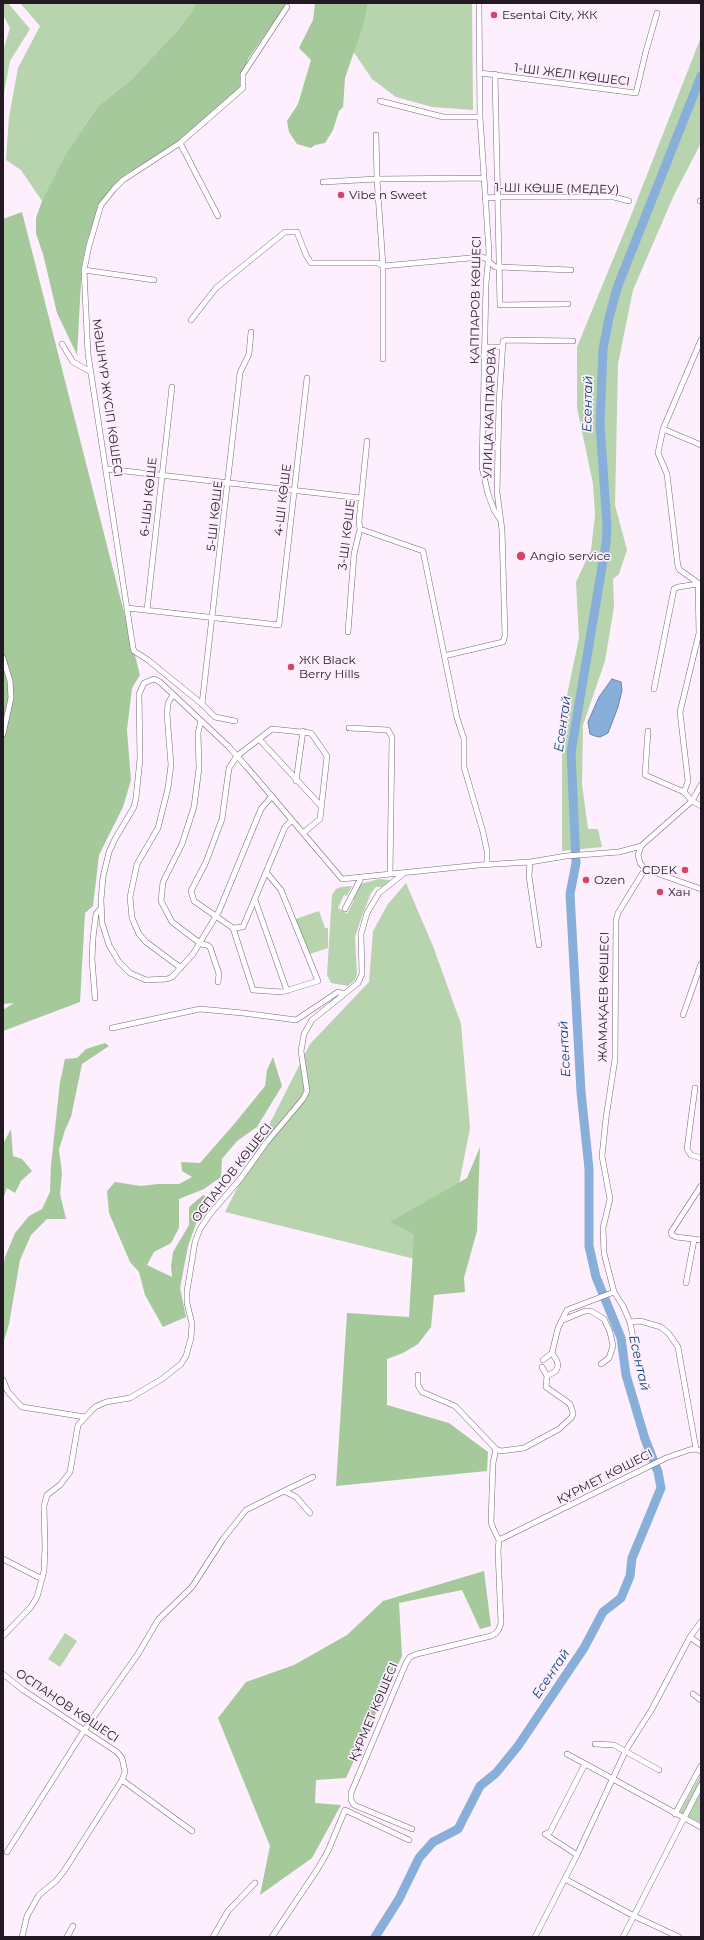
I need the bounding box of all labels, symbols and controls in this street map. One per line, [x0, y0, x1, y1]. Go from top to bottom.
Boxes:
place label: Esentai City, ЖК [502, 8, 597, 22]
marker: Esentai City, ЖК [489, 10, 499, 20]
street label: 1-ШІ ЖЕЛІ КӨШЕСІ [513, 61, 631, 89]
street label: 1-ШІ КӨШЕ (МЕДЕУ) [495, 181, 619, 197]
place label: Vibe n Sweet [349, 188, 427, 202]
marker: Vibe n Sweet [336, 190, 346, 200]
street label: ҚАППАРОВ КӨШЕСІ [468, 236, 484, 364]
street label: МӘШHҮР ЖҮСІП КӨШЕСІ [89, 318, 125, 478]
street label: УЛИЦА КАППАРОВА [481, 347, 499, 479]
water label: Есентай [580, 376, 596, 432]
street label: 6-ШЫ КӨШЕ [138, 457, 160, 537]
street label: 4-ШІ КӨШЕ [271, 463, 295, 537]
street label: 5-ШІ КӨШЕ [204, 480, 226, 552]
street label: 3-ШІ КӨШЕ [336, 499, 358, 571]
place label: Angio service [530, 549, 611, 563]
marker: Angio service [515, 550, 527, 562]
place label: ЖК Black Berry Hills [299, 653, 360, 681]
marker: ЖК Black Berry Hills [286, 662, 296, 672]
water label: Есентай [551, 695, 575, 753]
place label: CDEK [642, 863, 677, 877]
marker: CDEK [680, 865, 690, 875]
place label: Ozen [594, 873, 625, 887]
marker: Ozen [581, 875, 591, 885]
place label: Хан [668, 885, 691, 899]
marker: Хан [655, 887, 665, 897]
street label: ЖАМАҚАЕВ КӨШЕСІ [596, 932, 612, 1062]
water label: Есентай [556, 1020, 574, 1078]
street label: ОСПАНОВ КӨШЕСІ [189, 1121, 275, 1225]
water label: Есентай [625, 1334, 653, 1392]
street label: ҚҰРМЕТ КӨШЕСІ [555, 1447, 655, 1507]
water label: Есентай [529, 1646, 573, 1702]
street label: ҚҰРМЕТ КӨШЕСІ [347, 1660, 401, 1764]
street label: ОСПАНОВ КӨШЕСІ [13, 1666, 121, 1746]

